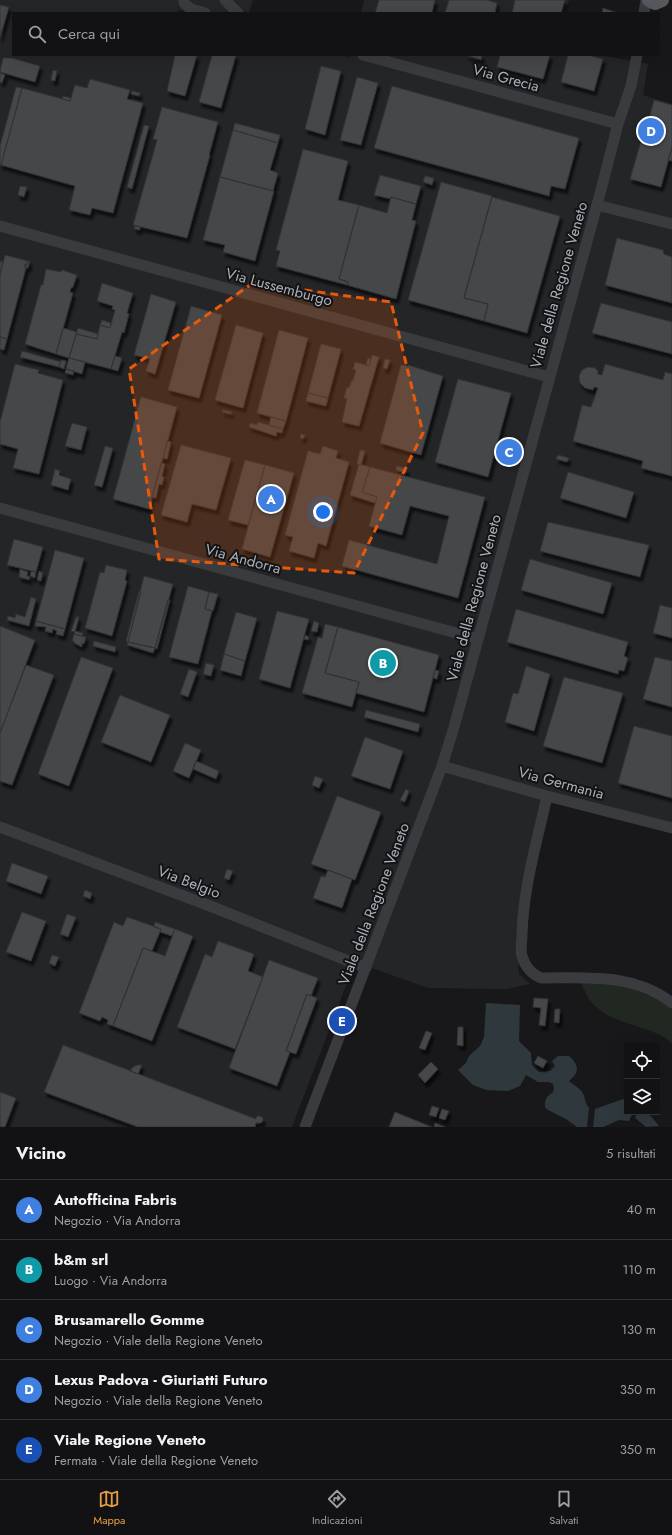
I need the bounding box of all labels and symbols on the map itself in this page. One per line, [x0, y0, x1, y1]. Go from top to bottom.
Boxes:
street label: Via Grecia [470, 59, 542, 97]
pin: D [638, 116, 664, 146]
street label: Viale della Regione Veneto [525, 199, 593, 371]
street label: Via Lussemburgo [223, 262, 335, 312]
pin: C [496, 437, 522, 467]
pin: A [258, 484, 284, 514]
your location [313, 502, 333, 522]
street label: Viale della Regione Veneto [441, 512, 507, 684]
street label: Via Andorra [203, 538, 283, 580]
pin: B [370, 648, 396, 678]
street label: Via Germania [516, 761, 606, 805]
street label: Viale della Regione Veneto [333, 820, 415, 988]
street label: Via Belgio [154, 860, 224, 904]
pin: E [329, 1006, 355, 1036]

